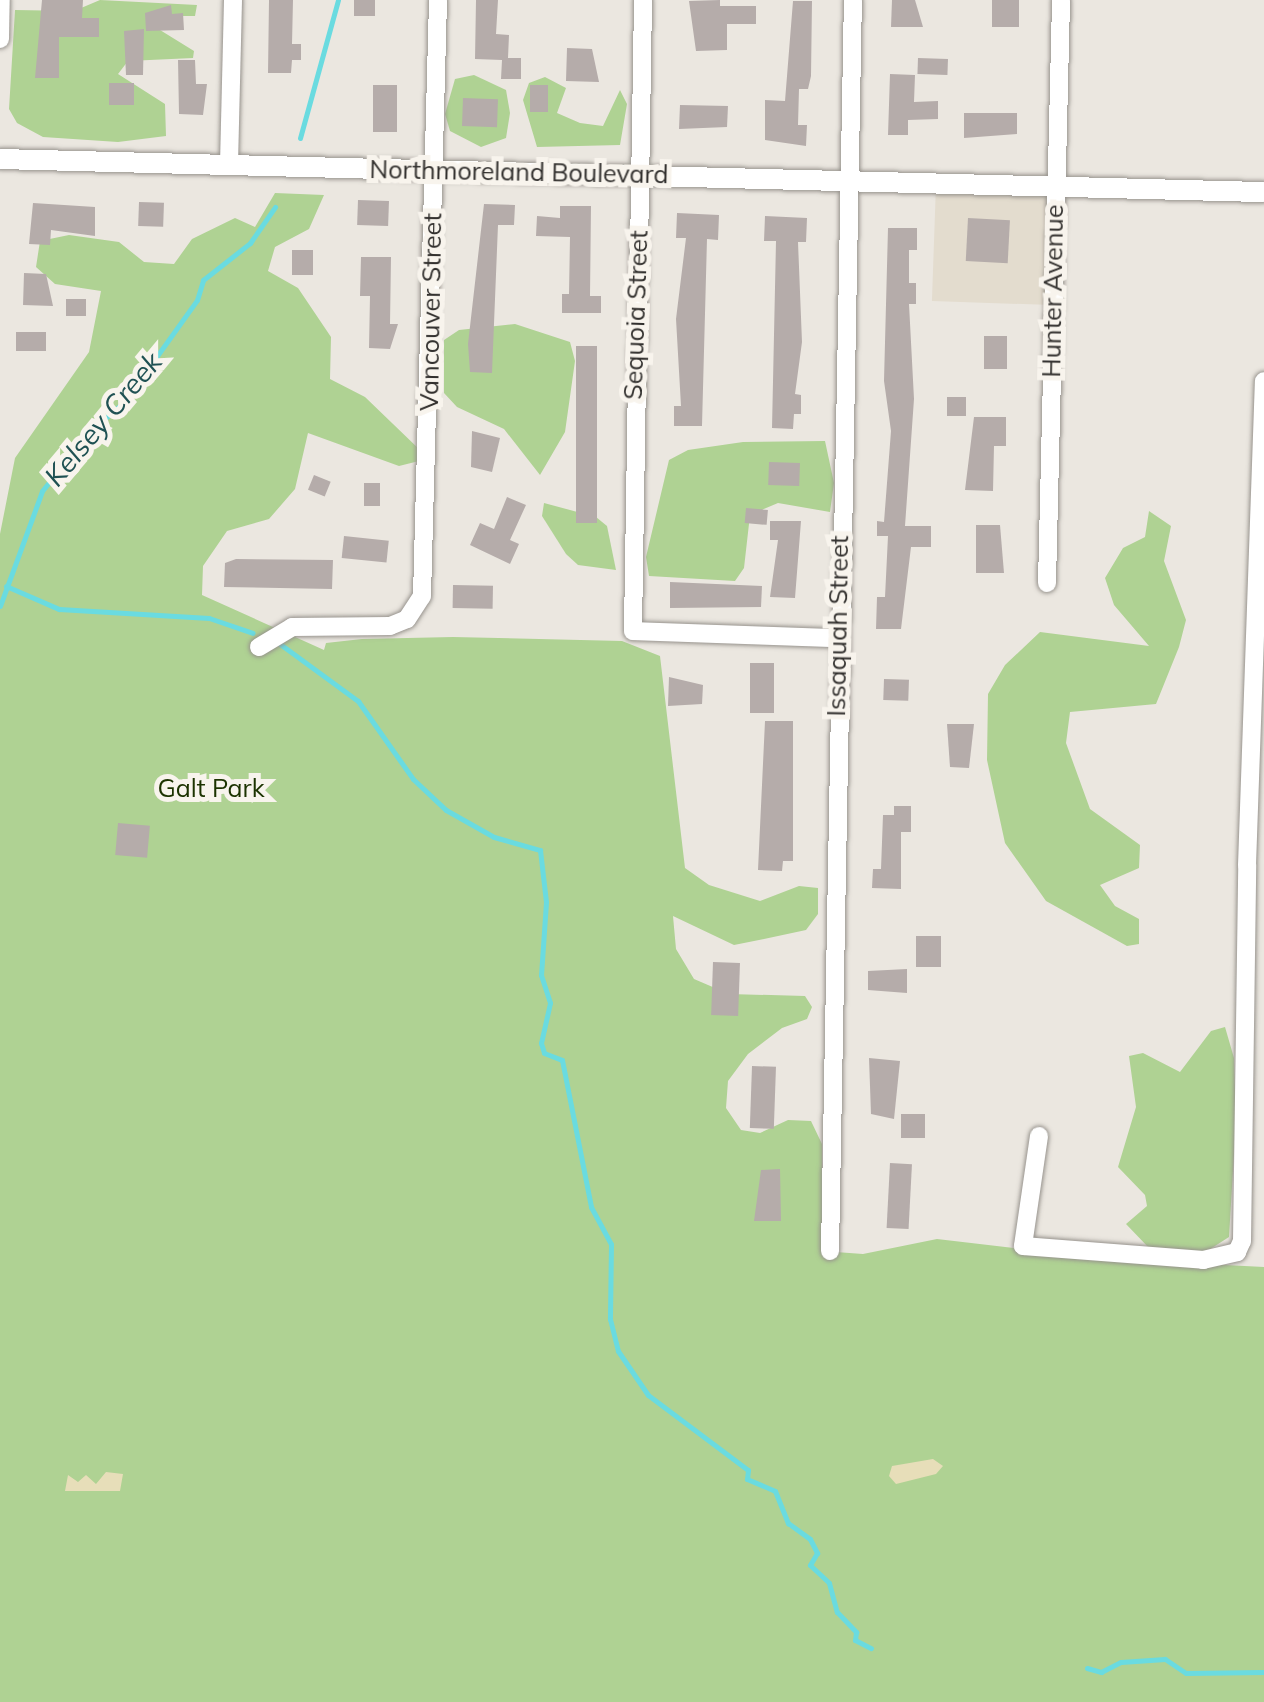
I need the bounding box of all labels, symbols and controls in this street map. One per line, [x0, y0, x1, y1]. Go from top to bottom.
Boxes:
street label: Northmoreland Boulevard [369, 154, 669, 190]
street label: Hunter Avenue [1036, 204, 1070, 378]
street label: Vancouver Street [414, 213, 448, 411]
street label: Sequoia Street [618, 230, 654, 400]
water label: Kelsey Creek [37, 345, 169, 493]
street label: Issaquah Street [821, 535, 855, 717]
park label: Galt Park [157, 773, 265, 803]

